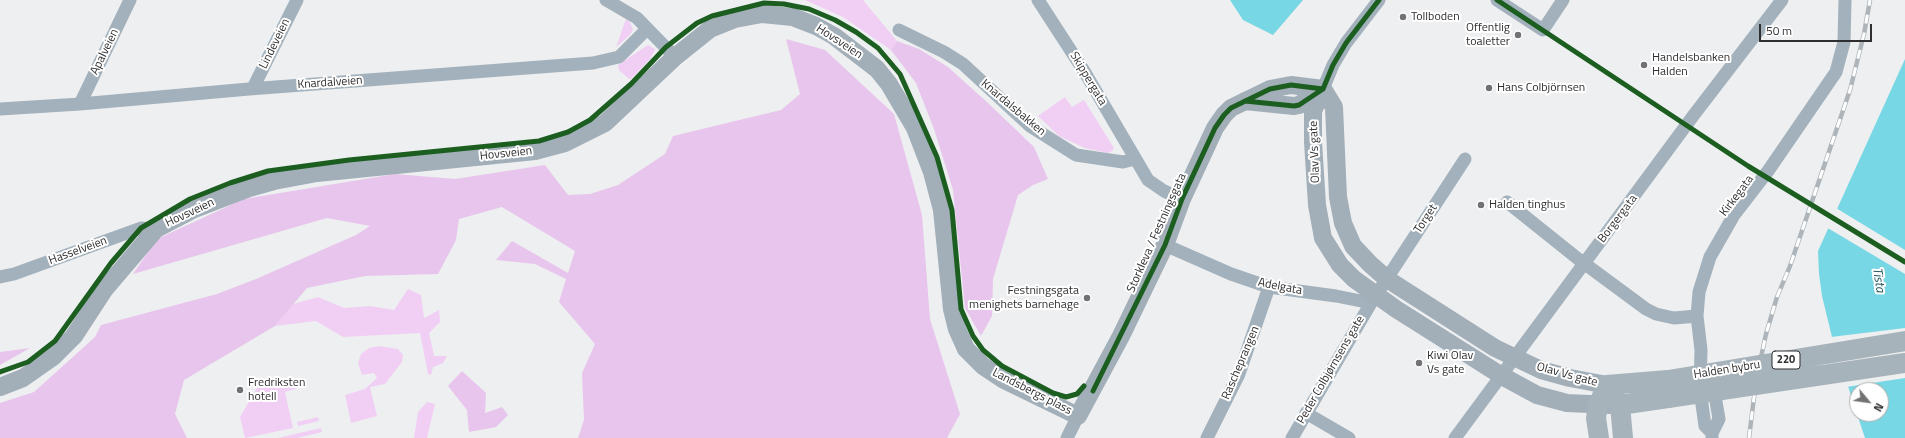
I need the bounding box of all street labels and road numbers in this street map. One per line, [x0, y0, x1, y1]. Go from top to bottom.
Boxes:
street label: Lindeveien [257, 17, 293, 71]
street label: Hovsveien [813, 22, 865, 62]
street label: Apalveien [88, 27, 122, 77]
street label: Skippergata [1066, 50, 1110, 108]
street label: Knardalveien [297, 74, 363, 92]
street label: Knardalsbakken [978, 77, 1048, 139]
street label: Olav Vs gate [1307, 121, 1323, 183]
street label: Hovsveien [479, 144, 533, 164]
street label: Storkleva / Festningsgata [1124, 171, 1190, 295]
street label: Kirkegata [1717, 173, 1757, 219]
street label: Borgergata [1595, 192, 1641, 246]
street label: Hovsveien [163, 195, 217, 231]
street label: Torget [1411, 202, 1441, 236]
street label: Hasselveien [47, 234, 109, 268]
street label: Adelgata [1257, 276, 1303, 298]
street label: Peder Colbjørnsens gate [1294, 313, 1368, 427]
street label: Rascheprangen [1219, 324, 1263, 402]
road number: 220 [1772, 351, 1800, 369]
street label: Halden bybru [1693, 358, 1761, 382]
street label: Olav Vs gate [1535, 360, 1599, 390]
street label: Landsbergs plass [990, 366, 1074, 418]

